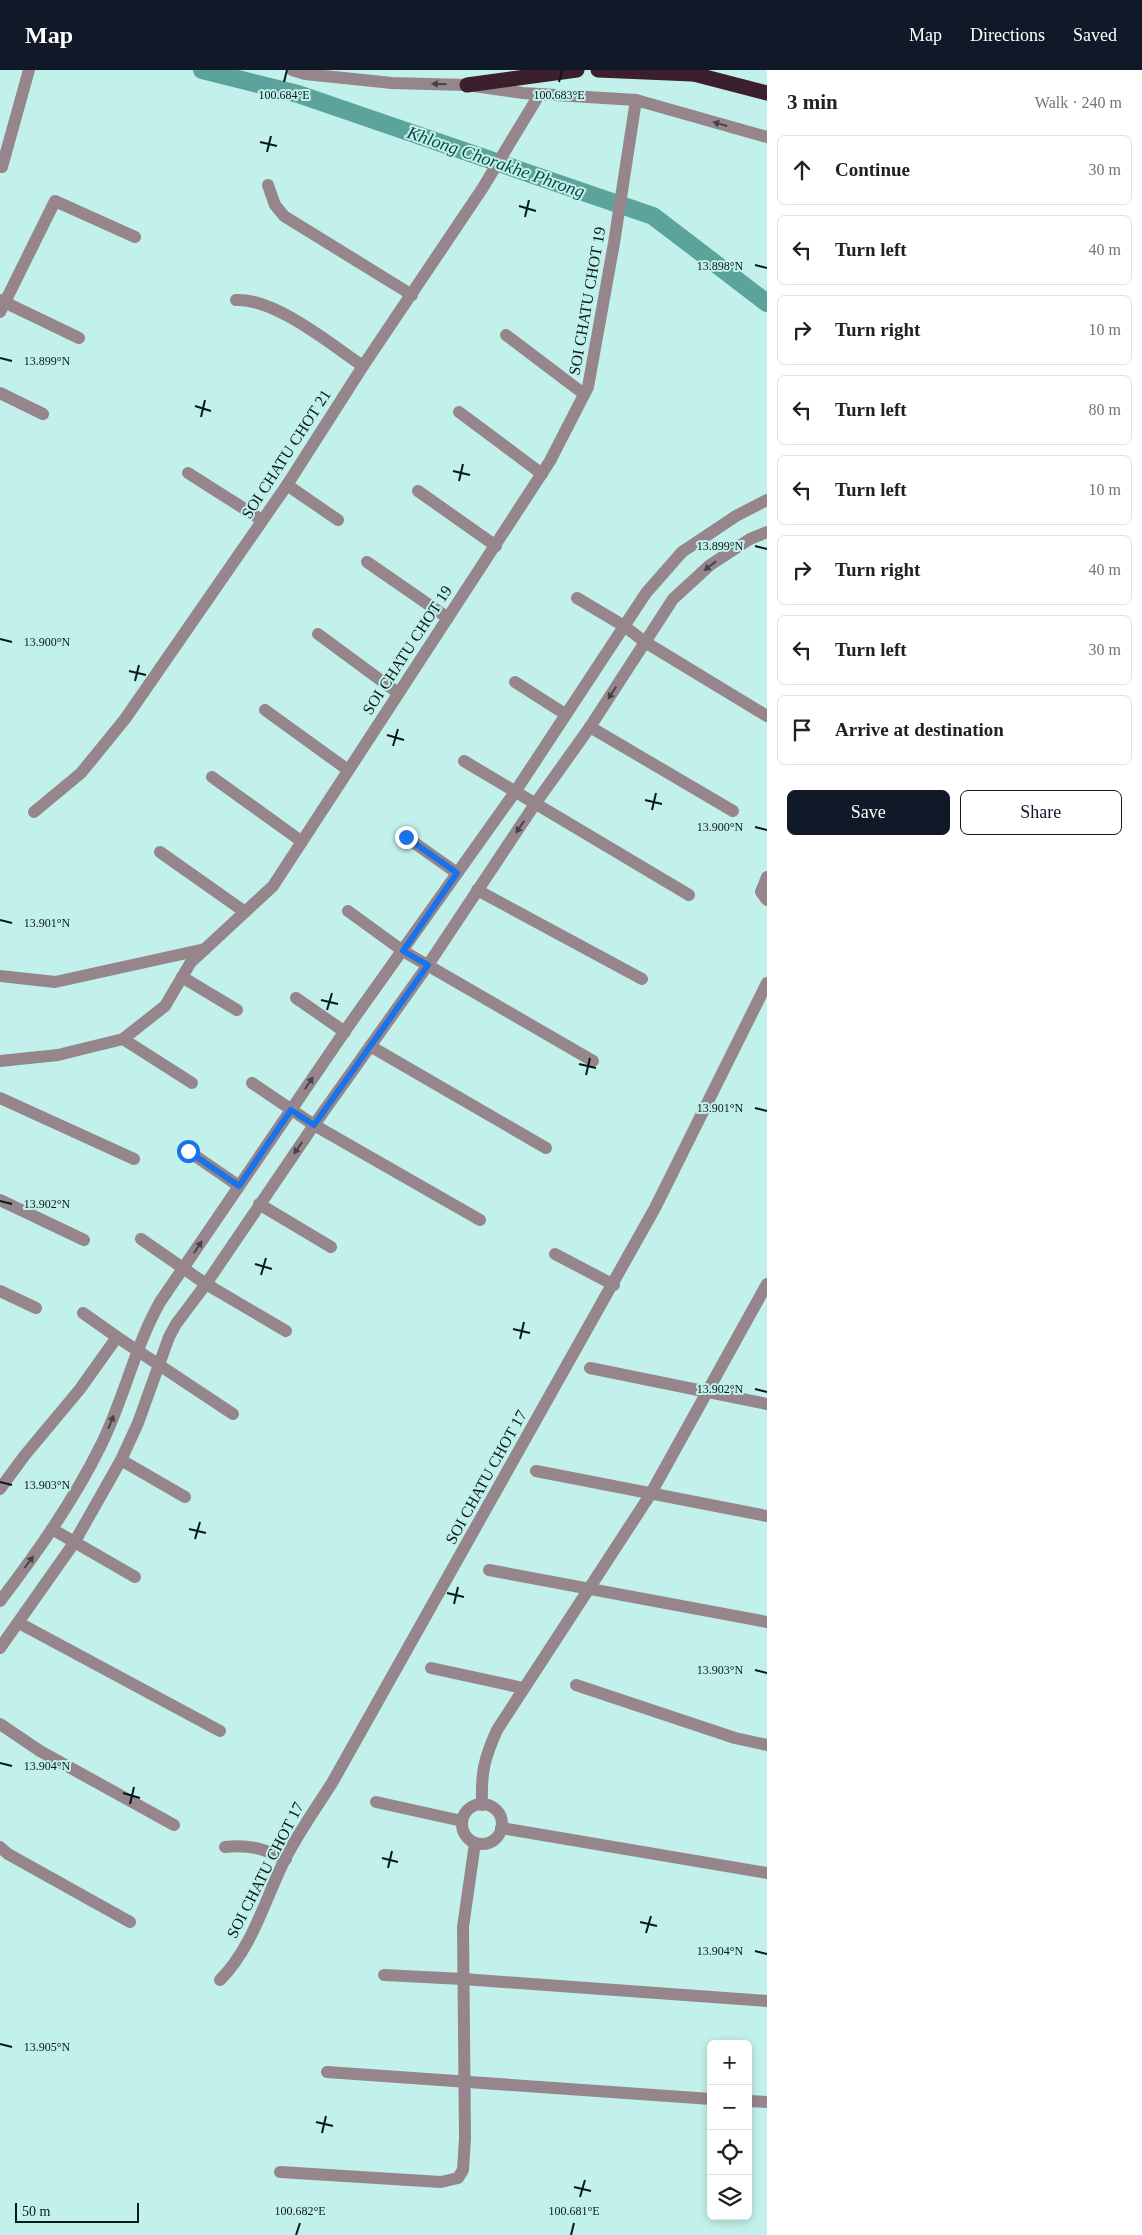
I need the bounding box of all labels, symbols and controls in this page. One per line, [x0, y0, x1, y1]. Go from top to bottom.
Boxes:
text: Map [25, 22, 73, 48]
text: Map [909, 25, 942, 45]
text: Directions [970, 25, 1045, 45]
text: Saved [1073, 25, 1117, 45]
one-way arrow [431, 80, 447, 88]
text: 100.684°E [258, 88, 310, 102]
text: 100.683°E [533, 88, 585, 102]
text: 3 min [787, 90, 838, 114]
text: Walk · 240 m [1035, 94, 1122, 111]
one-way arrow [713, 119, 728, 127]
water label: Khlong Chorakhe Phrong [404, 122, 587, 202]
icon: ahead [788, 156, 816, 184]
text: Continue [835, 159, 910, 180]
text: 30 m [1089, 161, 1121, 178]
street label: SOI CHATU CHOT 19 [566, 225, 608, 377]
icon: left [788, 236, 816, 264]
text: Turn left [835, 239, 907, 260]
text: 40 m [1089, 241, 1121, 258]
text: 13.898°N [697, 259, 744, 273]
icon: right [788, 316, 816, 344]
text: Turn right [835, 319, 920, 340]
text: 10 m [1089, 321, 1121, 338]
text: 13.899°N [24, 354, 71, 368]
street label: SOI CHATU CHOT 21 [238, 386, 334, 522]
icon: left [788, 396, 816, 424]
text: Turn left [835, 399, 907, 420]
text: 80 m [1089, 401, 1121, 418]
icon: left [788, 476, 816, 504]
text: Turn left [835, 479, 907, 500]
text: 10 m [1089, 481, 1121, 498]
text: 13.899°N [697, 539, 744, 553]
icon: right [788, 556, 816, 584]
text: Turn right [835, 559, 920, 580]
one-way arrow [704, 560, 717, 571]
text: 40 m [1089, 561, 1121, 578]
street label: SOI CHATU CHOT 19 [359, 582, 455, 718]
text: 13.900°N [24, 635, 71, 649]
icon: left [788, 636, 816, 664]
text: Turn left [835, 639, 907, 660]
text: 30 m [1089, 641, 1121, 658]
one-way arrow [607, 687, 617, 700]
icon: arrive [788, 716, 816, 744]
text: Arrive at destination [835, 719, 1004, 740]
button: Save [787, 790, 950, 835]
button: Share [960, 790, 1122, 835]
one-way arrow [515, 820, 525, 834]
text: 13.900°N [697, 820, 744, 834]
route end [395, 826, 418, 849]
text: 13.901°N [24, 916, 71, 930]
one-way arrow [304, 1077, 314, 1090]
text: 13.901°N [697, 1101, 744, 1115]
route start [177, 1140, 200, 1163]
one-way arrow [293, 1141, 303, 1155]
text: 13.902°N [24, 1197, 71, 1211]
one-way arrow [194, 1240, 203, 1254]
text: 13.902°N [697, 1382, 744, 1396]
street label: SOI CHATU CHOT 17 [442, 1407, 530, 1547]
one-way arrow [107, 1415, 115, 1429]
text: 13.903°N [24, 1478, 71, 1492]
one-way arrow [24, 1556, 35, 1569]
text: 13.903°N [697, 1663, 744, 1677]
text: 13.904°N [24, 1759, 71, 1773]
street label: SOI CHATU CHOT 17 [223, 1799, 307, 1941]
text: 13.904°N [697, 1944, 744, 1958]
text: 13.905°N [24, 2040, 71, 2054]
map controls [707, 2040, 752, 2220]
button: + [707, 2040, 752, 2085]
button: − [707, 2085, 752, 2130]
button: locate [707, 2130, 752, 2175]
button: layers [707, 2175, 752, 2220]
scale bar [15, 2200, 139, 2223]
text: 50 m [22, 2204, 50, 2219]
text: 100.682°E [274, 2204, 326, 2218]
text: 100.681°E [548, 2204, 600, 2218]

